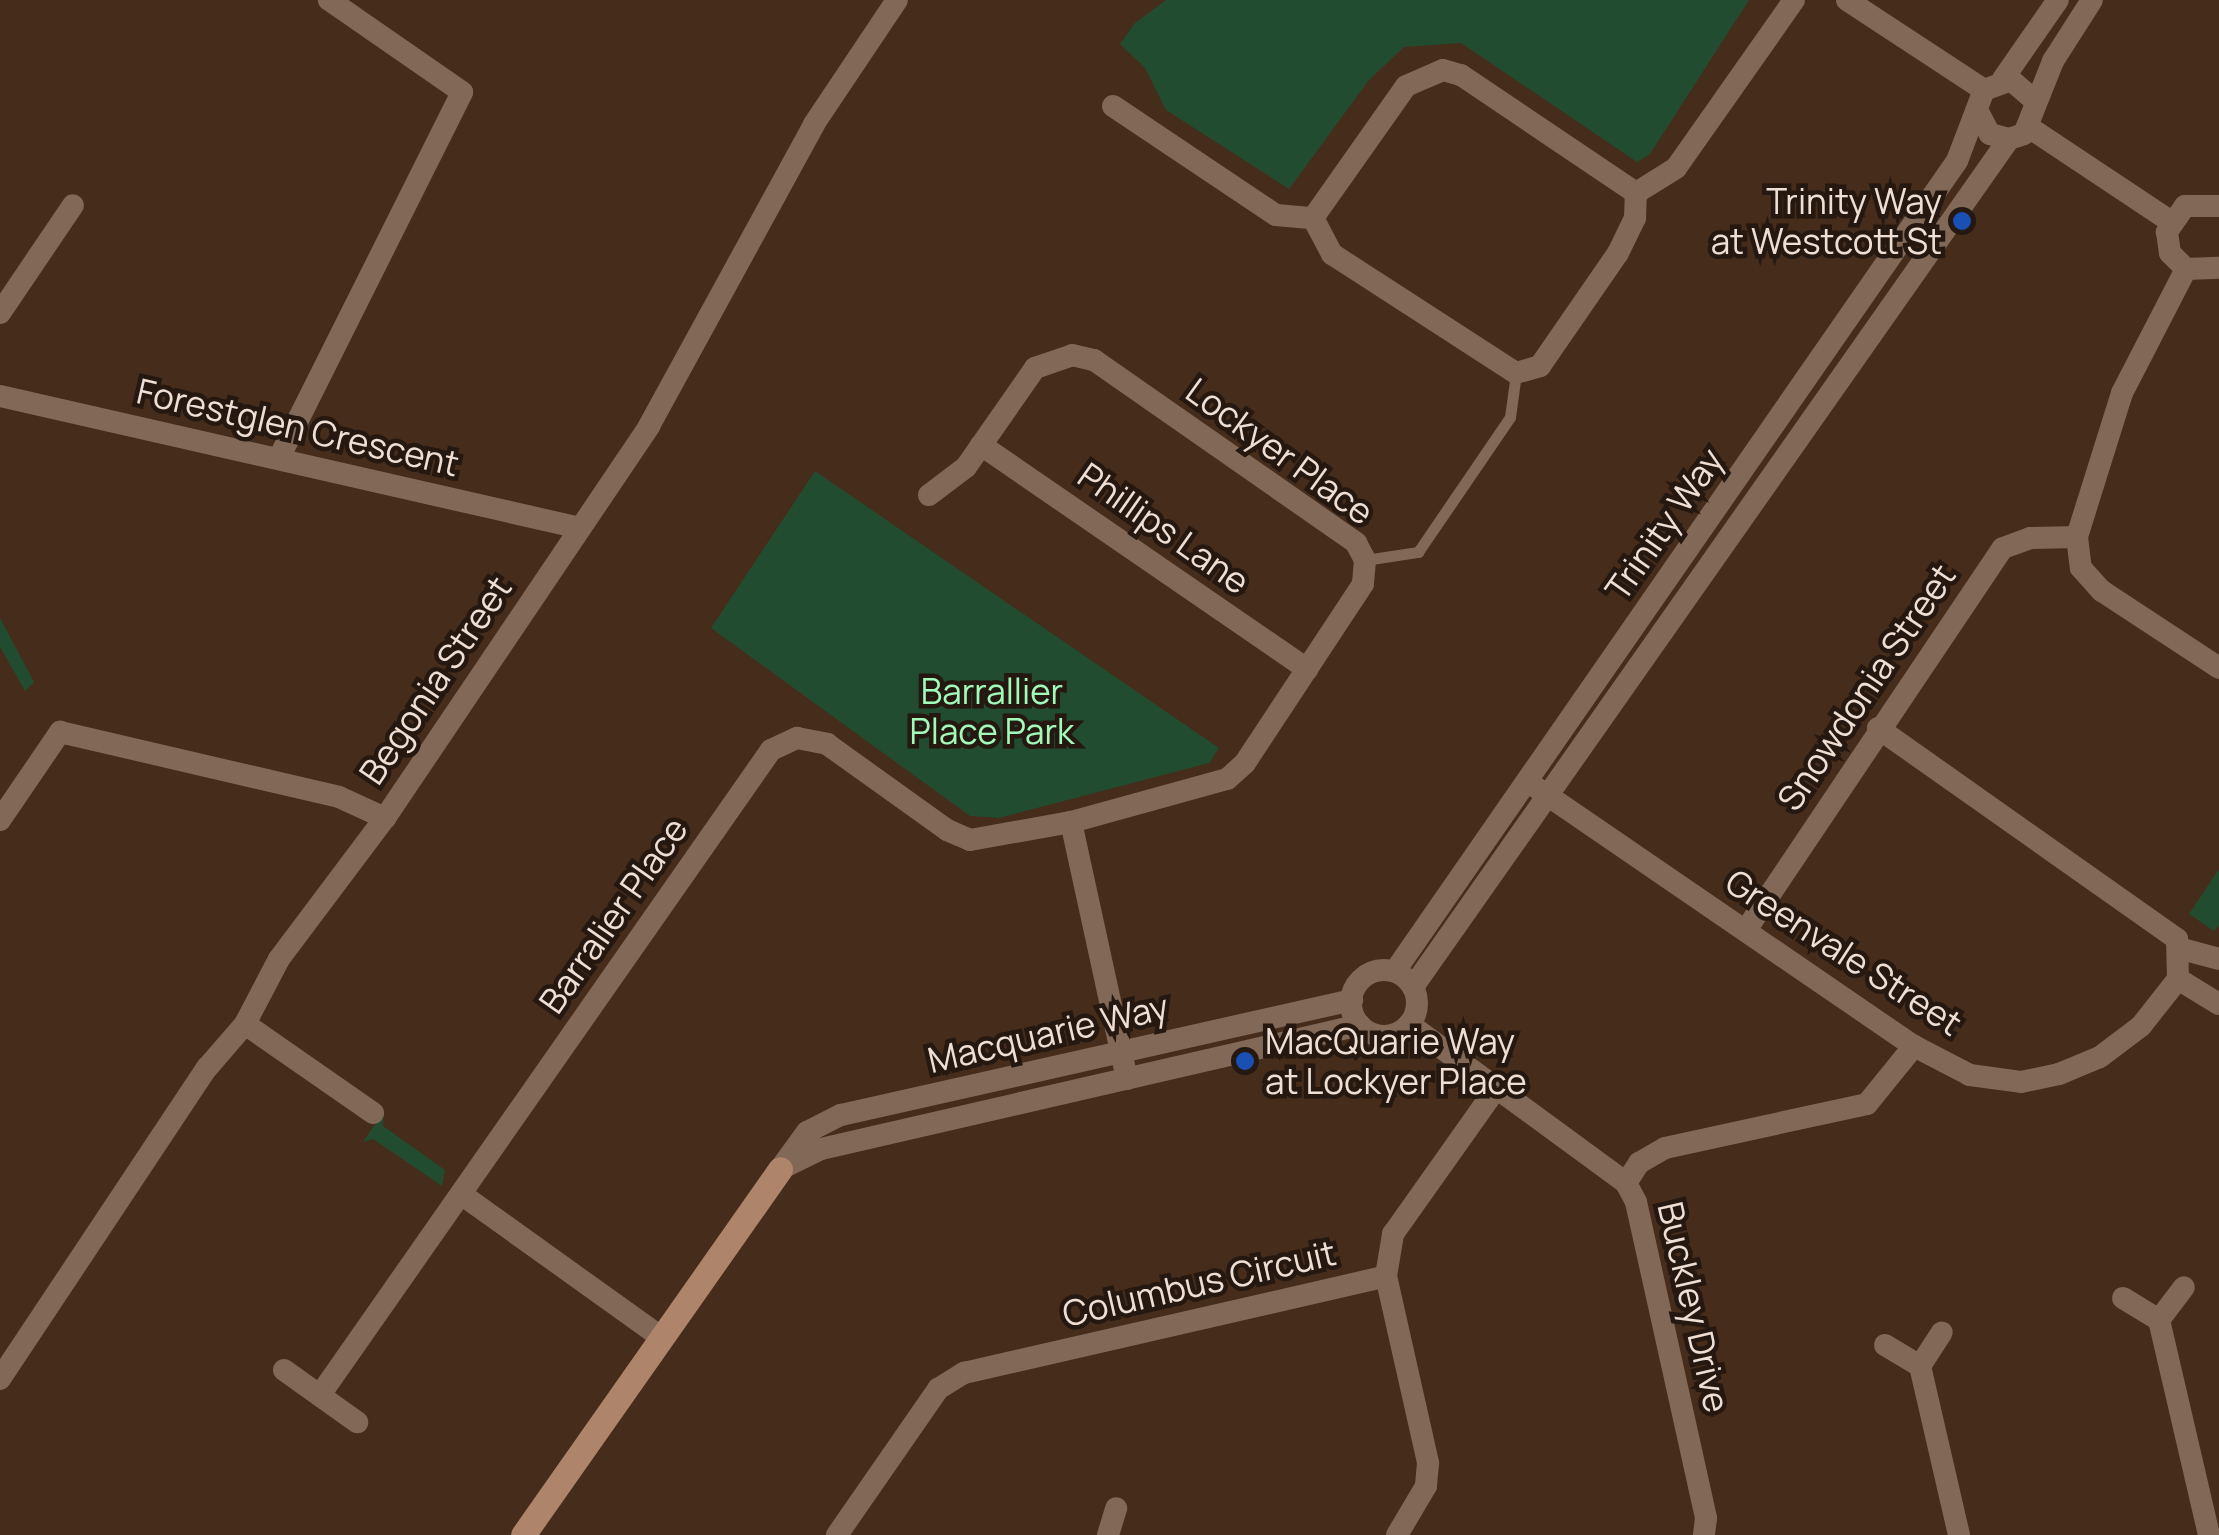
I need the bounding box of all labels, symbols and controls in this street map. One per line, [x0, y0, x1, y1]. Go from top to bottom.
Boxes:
place label: Trinity Way at Westcott St [1711, 180, 1942, 262]
marker: Trinity Way at Westcott St [1951, 210, 1973, 232]
street label: Lockyer Place [1178, 369, 1382, 533]
street label: Forestglen Crescent [133, 370, 463, 484]
street label: Trinity Way [1596, 440, 1732, 608]
street label: Phillips Lane [1070, 454, 1258, 602]
street label: Snowdonia Street [1768, 556, 1964, 818]
street label: Begonia Street [350, 568, 520, 792]
park label: Barrallier Place Park [910, 670, 1074, 752]
street label: Barralier Place [530, 809, 696, 1021]
street label: Greenvale Street [1718, 860, 1970, 1044]
street label: Macquarie Way [924, 985, 1172, 1081]
place label: MacQuarie Way at Lockyer Place [1265, 1020, 1527, 1102]
marker: MacQuarie Way at Lockyer Place [1234, 1050, 1256, 1072]
street label: Buckley Drive [1649, 1198, 1739, 1416]
street label: Columbus Circuit [1058, 1231, 1340, 1335]

